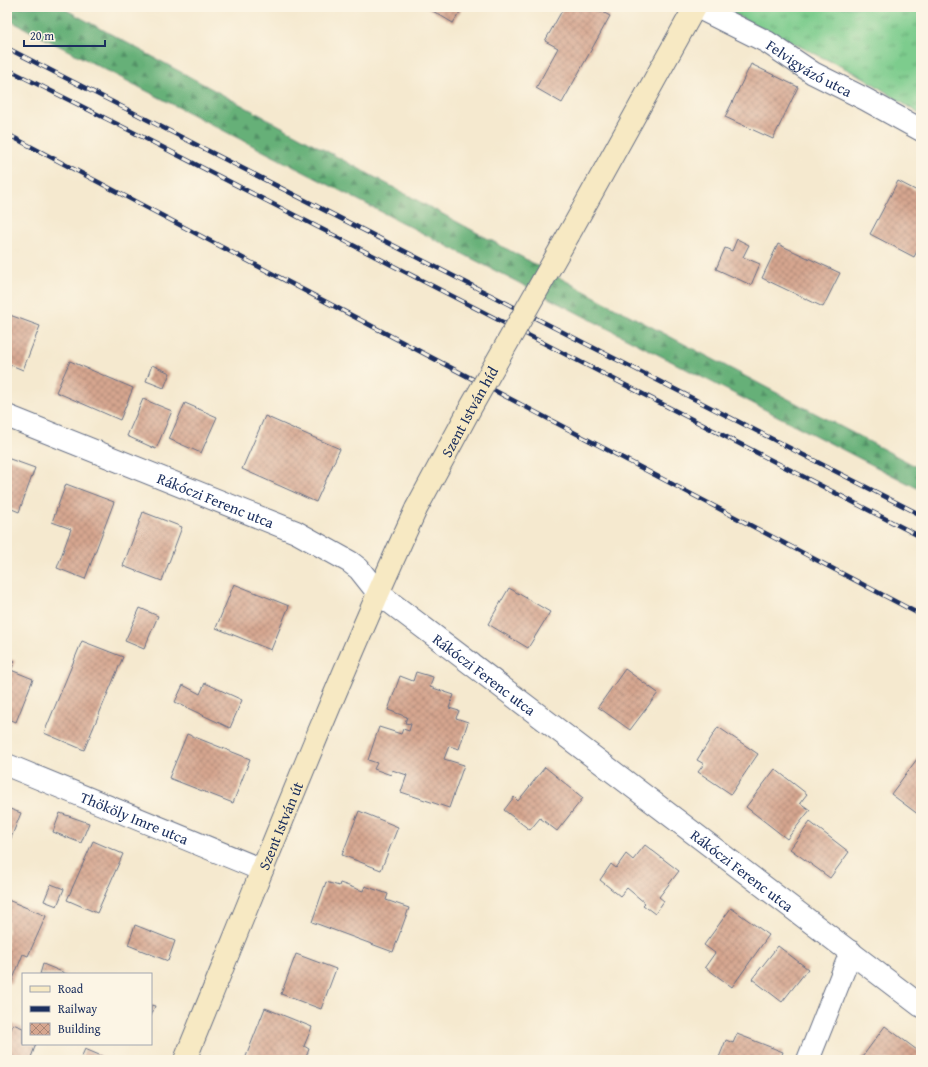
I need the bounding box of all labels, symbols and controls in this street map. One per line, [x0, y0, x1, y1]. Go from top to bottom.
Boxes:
scale bar [24, 22, 105, 48]
text: 20 m [30, 27, 54, 44]
street label: Felvigyázó utca [762, 34, 856, 101]
street label: Szent István híd [436, 362, 503, 461]
street label: Rákóczi Ferenc utca [154, 467, 277, 533]
street label: Rákóczi Ferenc utca [429, 628, 540, 720]
street label: Szent István út [253, 778, 308, 873]
street label: Thököly Imre utca [77, 786, 192, 849]
street label: Rákóczi Ferenc utca [687, 824, 798, 916]
legend [22, 973, 152, 1045]
text: Road [58, 980, 84, 997]
text: Railway [58, 1000, 97, 1017]
text: Building [58, 1020, 101, 1037]

